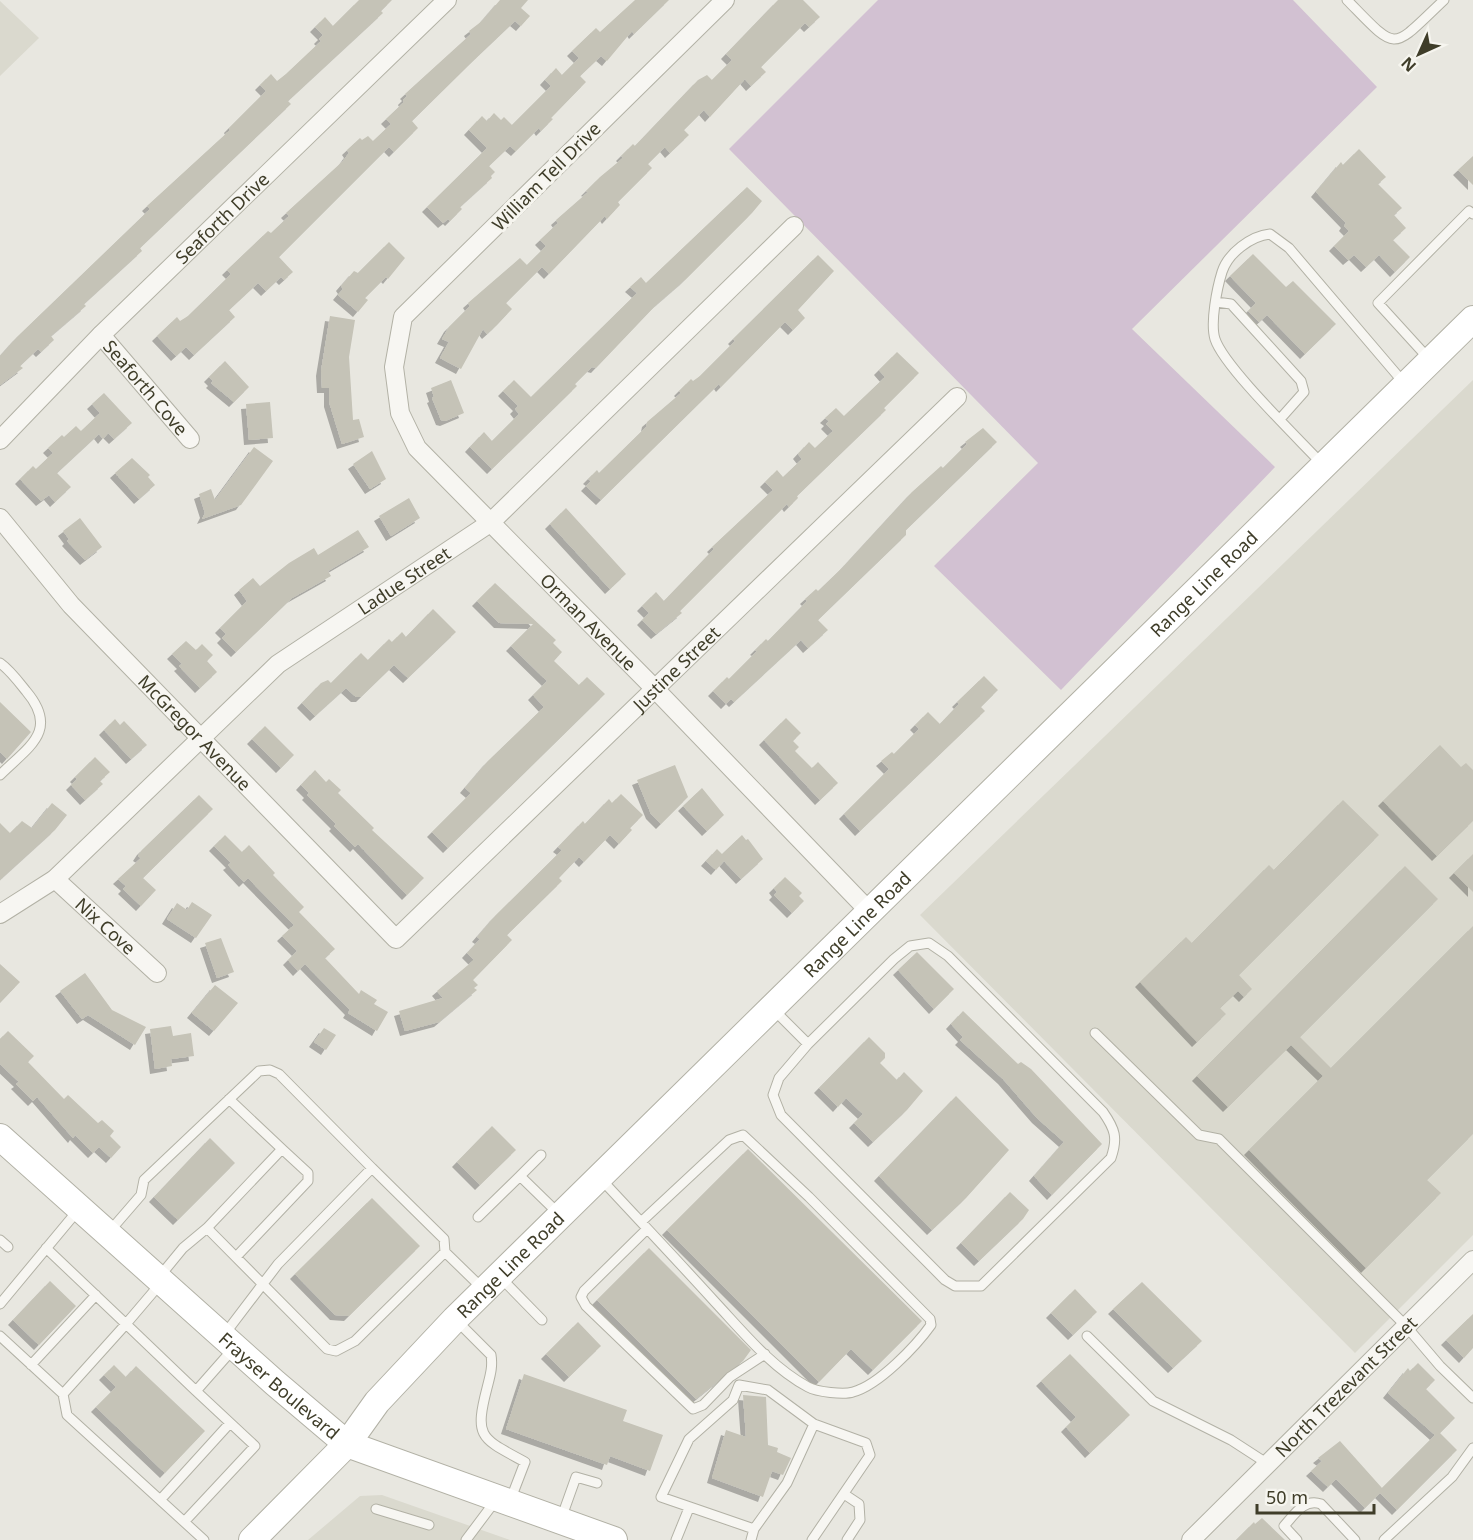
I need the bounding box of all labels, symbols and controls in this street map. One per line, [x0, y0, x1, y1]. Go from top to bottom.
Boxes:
north arrow [1389, 24, 1449, 84]
text: N [1396, 52, 1421, 77]
street label: William Tell Drive [486, 116, 606, 236]
street label: Seaforth Drive [170, 167, 274, 269]
street label: Seaforth Cove [98, 335, 193, 440]
street label: Range Line Road [1145, 525, 1263, 642]
street label: Ladue Street [353, 540, 455, 620]
street label: Orman Avenue [535, 568, 642, 675]
street label: Justine Street [626, 620, 725, 717]
street label: McGregor Avenue [133, 669, 257, 795]
street label: Range Line Road [798, 866, 916, 982]
street label: Nix Cove [70, 892, 141, 960]
street label: Range Line Road [451, 1207, 569, 1323]
street label: North Trezevant Street [1270, 1310, 1422, 1462]
street label: Frayser Boulevard [214, 1327, 345, 1445]
scale bar [1257, 1477, 1374, 1515]
text: 50 m [1266, 1485, 1308, 1509]

